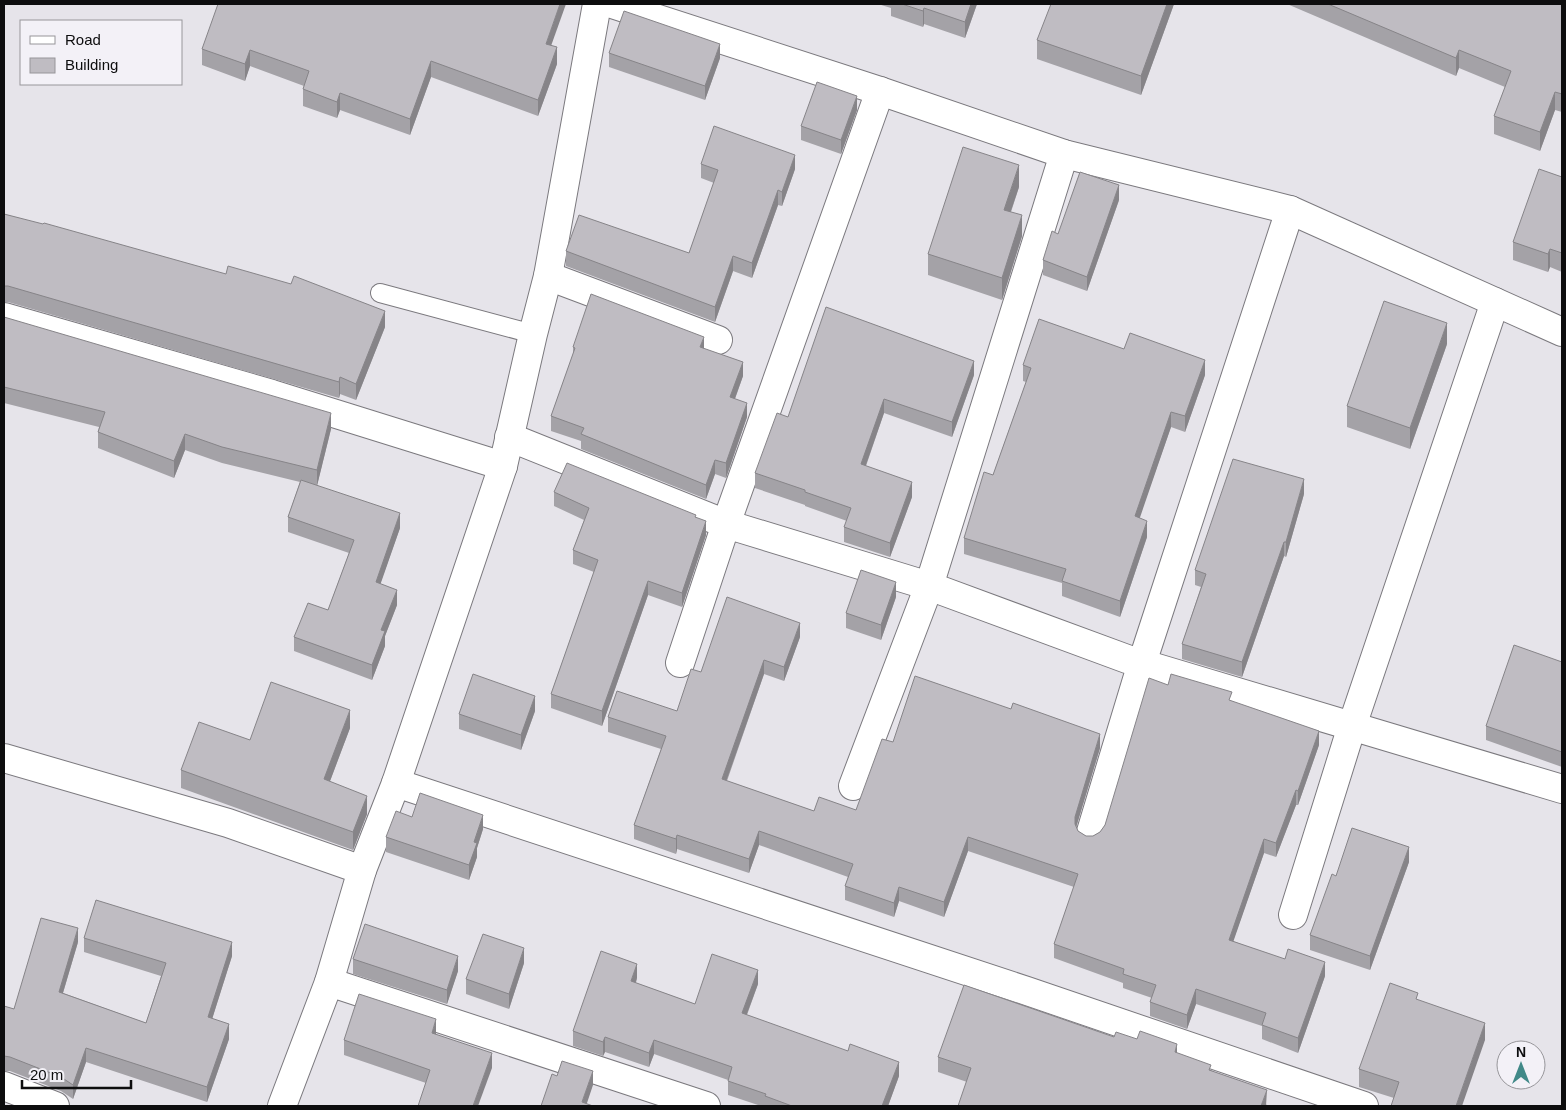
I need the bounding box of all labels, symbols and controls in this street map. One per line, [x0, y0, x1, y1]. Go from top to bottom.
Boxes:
legend [20, 20, 182, 85]
text: Road [65, 31, 101, 48]
text: Building [65, 56, 118, 73]
north arrow [1496, 1040, 1546, 1090]
text: N [1516, 1044, 1526, 1060]
scale bar [22, 1058, 131, 1090]
text: 20 m [30, 1066, 63, 1083]

